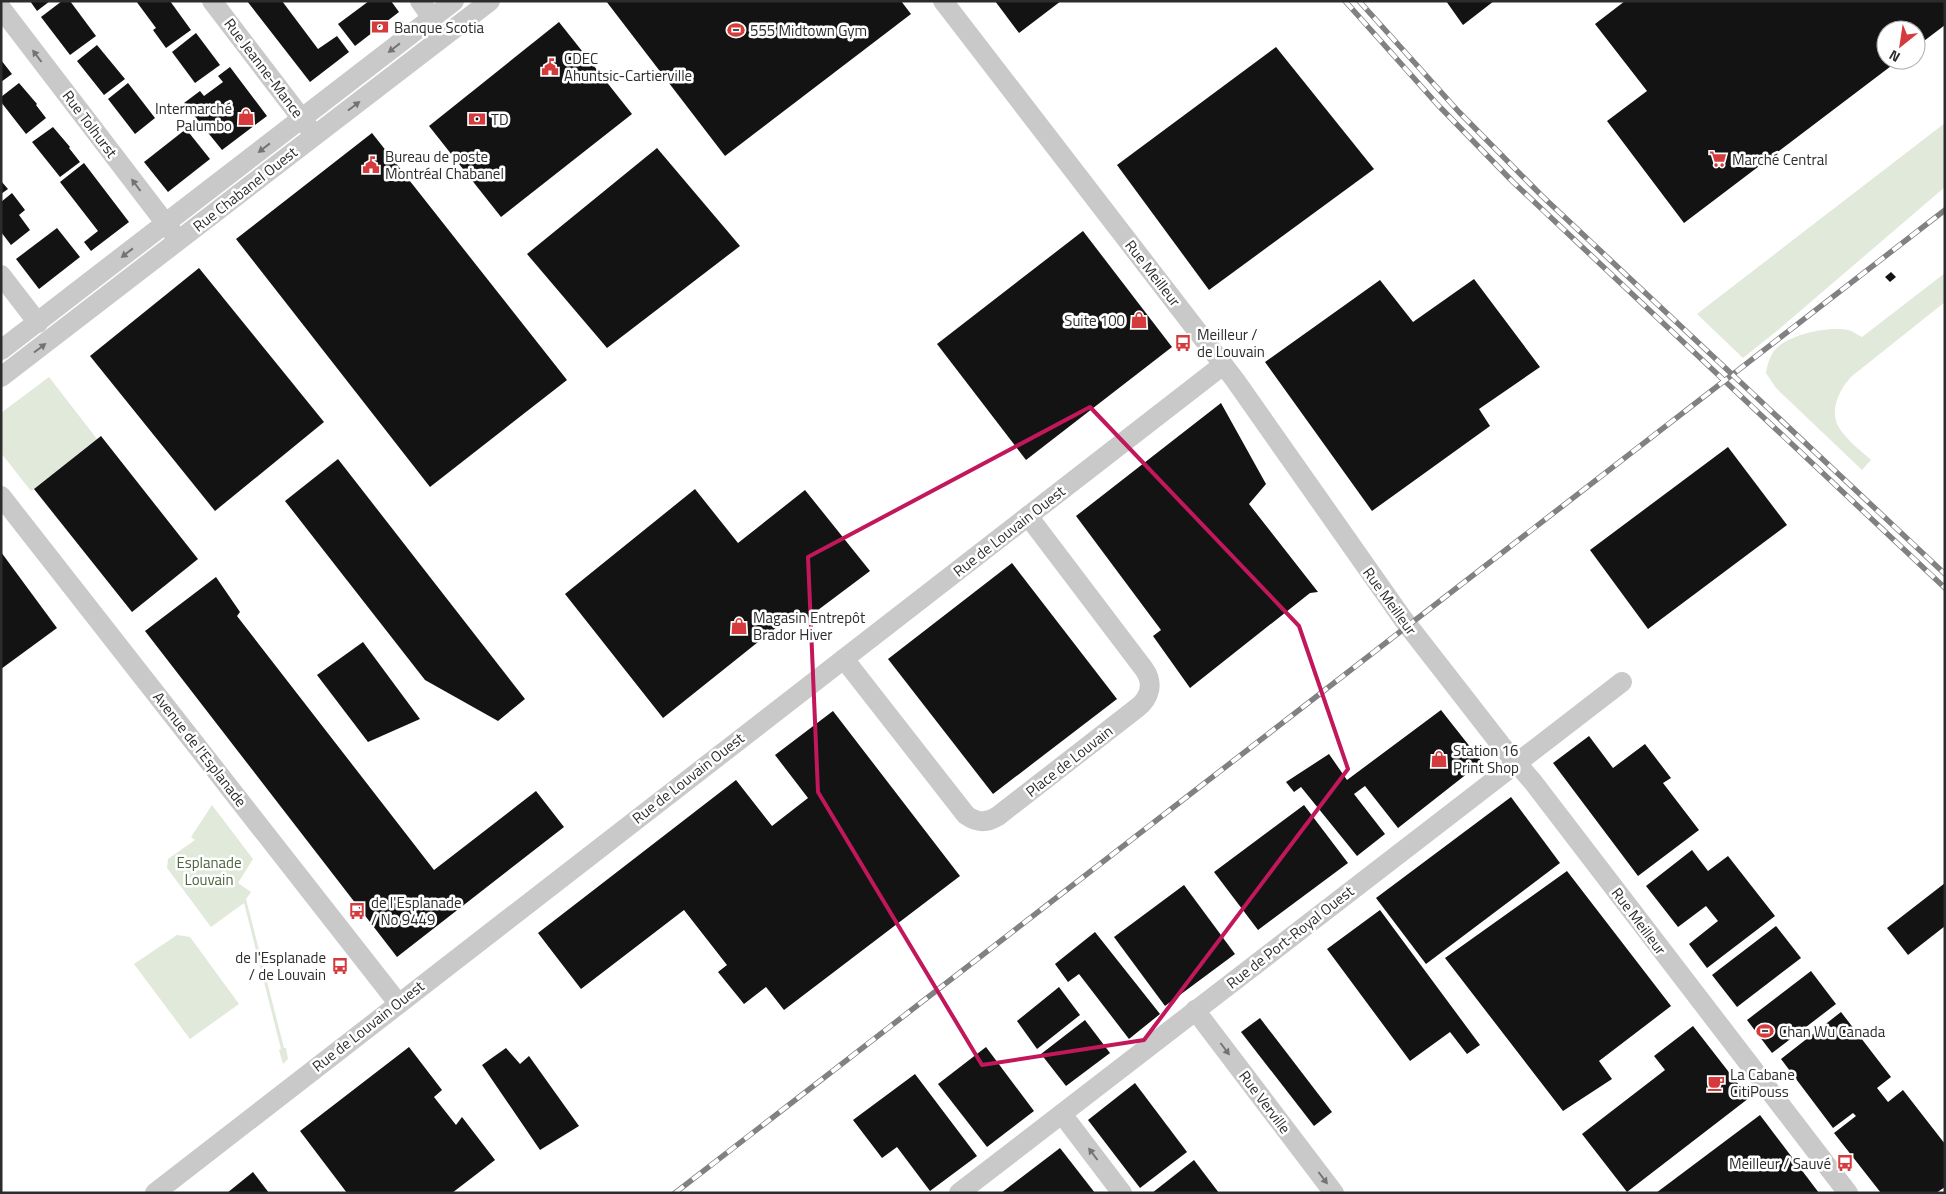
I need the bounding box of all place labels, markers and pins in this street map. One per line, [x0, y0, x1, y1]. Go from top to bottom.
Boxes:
place label: Banque Scotia [394, 16, 485, 39]
bank icon: Banque Scotia [370, 17, 390, 37]
place label: 555 Midtown Gym [750, 19, 867, 42]
sports icon: 555 Midtown Gym [726, 20, 746, 40]
place label: CDEC Ahuntsic-Cartierville [564, 47, 692, 87]
public building icon: CDEC Ahuntsic-Cartierville [540, 57, 560, 77]
place label: Intermarché Palumbo [155, 97, 232, 137]
shop icon: Intermarché Palumbo [236, 107, 256, 127]
place label: TD [491, 108, 509, 131]
bank icon: TD [467, 109, 487, 129]
place label: Bureau de poste Montréal Chabanel [385, 145, 504, 185]
place label: Marché Central [1732, 148, 1828, 171]
supermarket icon: Marché Central [1708, 149, 1728, 169]
public building icon: Bureau de poste Montréal Chabanel [361, 155, 381, 175]
place label: Suite 100 [1064, 309, 1125, 332]
shop icon: Suite 100 [1129, 310, 1149, 330]
place label: Meilleur / de Louvain [1197, 323, 1265, 363]
bus stop icon: Meilleur / de Louvain [1173, 333, 1193, 353]
place label: Magasin Entrepôt Brador Hiver [753, 606, 866, 646]
shop icon: Magasin Entrepôt Brador Hiver [729, 616, 749, 636]
place label: Station 16 Print Shop [1453, 739, 1519, 779]
shop icon: Station 16 Print Shop [1429, 749, 1449, 769]
place label: de l'Esplanade / No 9449 [371, 891, 462, 931]
bus stop icon: de l'Esplanade / No 9449 [347, 901, 367, 921]
place label: de l'Esplanade / de Louvain [235, 946, 326, 986]
bus stop icon: de l'Esplanade / de Louvain [330, 956, 350, 976]
place label: Chan Wu Canada [1779, 1020, 1886, 1043]
sports icon: Chan Wu Canada [1755, 1021, 1775, 1041]
place label: La Cabane CitiPouss [1730, 1063, 1795, 1103]
cafe icon: La Cabane CitiPouss [1706, 1073, 1726, 1093]
place label: Meilleur / Sauvé [1729, 1152, 1831, 1175]
bus stop icon: Meilleur / Sauvé [1835, 1153, 1855, 1173]

